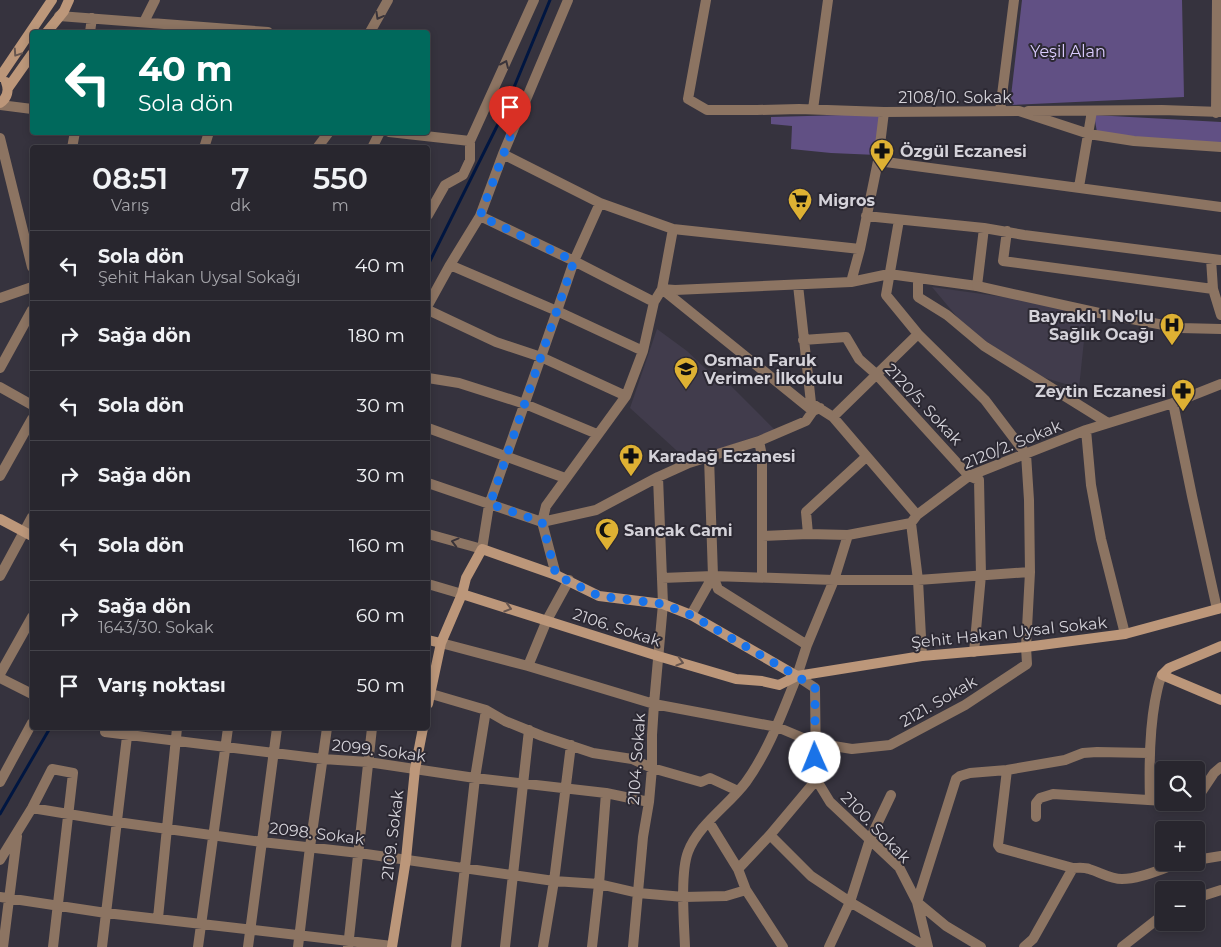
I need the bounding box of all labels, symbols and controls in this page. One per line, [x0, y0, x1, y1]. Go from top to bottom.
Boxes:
one-way arrow [375, 11, 385, 20]
park label: Yeşil Alan [1030, 42, 1106, 61]
text: 40 m [138, 47, 233, 90]
one-way arrow [13, 48, 23, 57]
icon: left [55, 50, 120, 115]
one-way arrow [499, 60, 509, 69]
pin [489, 86, 531, 137]
street label: 2108/10. Sokak [898, 88, 1012, 107]
text: Sola dön [138, 90, 234, 117]
icon: arrive [496, 93, 524, 121]
pharmacy icon: Özgül Eczanesi [869, 138, 895, 172]
place label: Özgül Eczanesi [900, 142, 1027, 161]
text: 08:51 [92, 160, 168, 197]
text: 7 [231, 160, 250, 197]
text: 550 [313, 160, 368, 197]
supermarket icon: Migros [787, 187, 813, 221]
place label: Migros [818, 191, 876, 210]
text: Varış [111, 196, 149, 215]
text: dk [230, 196, 251, 215]
text: m [332, 196, 349, 215]
text: Sola dön [98, 245, 184, 268]
icon: left [55, 252, 83, 280]
text: 40 m [355, 254, 405, 277]
text: Şehit Hakan Uysal Sokağı [98, 268, 300, 287]
place label: Bayraklı 1 No'lu Sağlık Ocağı [1028, 307, 1154, 344]
hospital icon: Bayraklı 1 No'lu Sağlık Ocağı [1159, 312, 1185, 346]
icon: right [55, 322, 83, 350]
text: Sağa dön [98, 324, 191, 347]
text: 180 m [348, 324, 405, 347]
place label: Osman Faruk Verimer İlkokulu [703, 351, 843, 388]
school or university icon: Osman Faruk Verimer İlkokulu [673, 356, 699, 390]
street label: 2120/5. Sokak [881, 360, 967, 449]
pharmacy icon: Zeytin Eczanesi [1170, 378, 1196, 412]
place label: Zeytin Eczanesi [1035, 382, 1166, 401]
icon: left [55, 392, 83, 420]
text: Sola dön [98, 394, 184, 417]
text: 30 m [357, 394, 405, 417]
street label: 2120/2. Sokak [960, 416, 1065, 473]
pharmacy icon: Karadağ Eczanesi [618, 443, 644, 477]
place label: Karadağ Eczanesi [648, 447, 796, 466]
icon: right [55, 462, 83, 490]
text: Sağa dön [98, 464, 191, 487]
text: 30 m [357, 464, 405, 487]
mosque icon: Sancak Cami [594, 517, 620, 551]
place label: Sancak Cami [624, 521, 733, 540]
icon: left [55, 532, 83, 560]
text: Sola dön [98, 534, 184, 557]
text: 160 m [349, 534, 405, 557]
one-way arrow [451, 537, 459, 547]
text: Sağa dön [98, 595, 191, 618]
icon: right [55, 602, 83, 630]
one-way arrow [504, 603, 512, 613]
text: 60 m [356, 604, 405, 627]
street label: 2106. Sokak [571, 604, 664, 651]
street label: Şehit Hakan Uysal Sokak [910, 613, 1108, 652]
text: 1643/30. Sokak [98, 618, 214, 637]
one-way arrow [675, 657, 683, 667]
icon: arrive [55, 672, 83, 700]
street label: 2121. Sokak [896, 672, 980, 731]
text: Varış noktası [98, 674, 226, 697]
text: 50 m [357, 674, 405, 697]
street label: 2104. Sokak [624, 712, 649, 806]
position arrow [788, 731, 840, 783]
street label: 2099. Sokak [331, 735, 428, 766]
map controls [1155, 761, 1205, 931]
button: search [1155, 761, 1205, 811]
street label: 2109. Sokak [378, 788, 408, 881]
street label: 2100. Sokak [837, 788, 915, 867]
street label: 2098. Sokak [268, 818, 366, 849]
button: + [1155, 821, 1205, 871]
button: − [1155, 881, 1205, 931]

